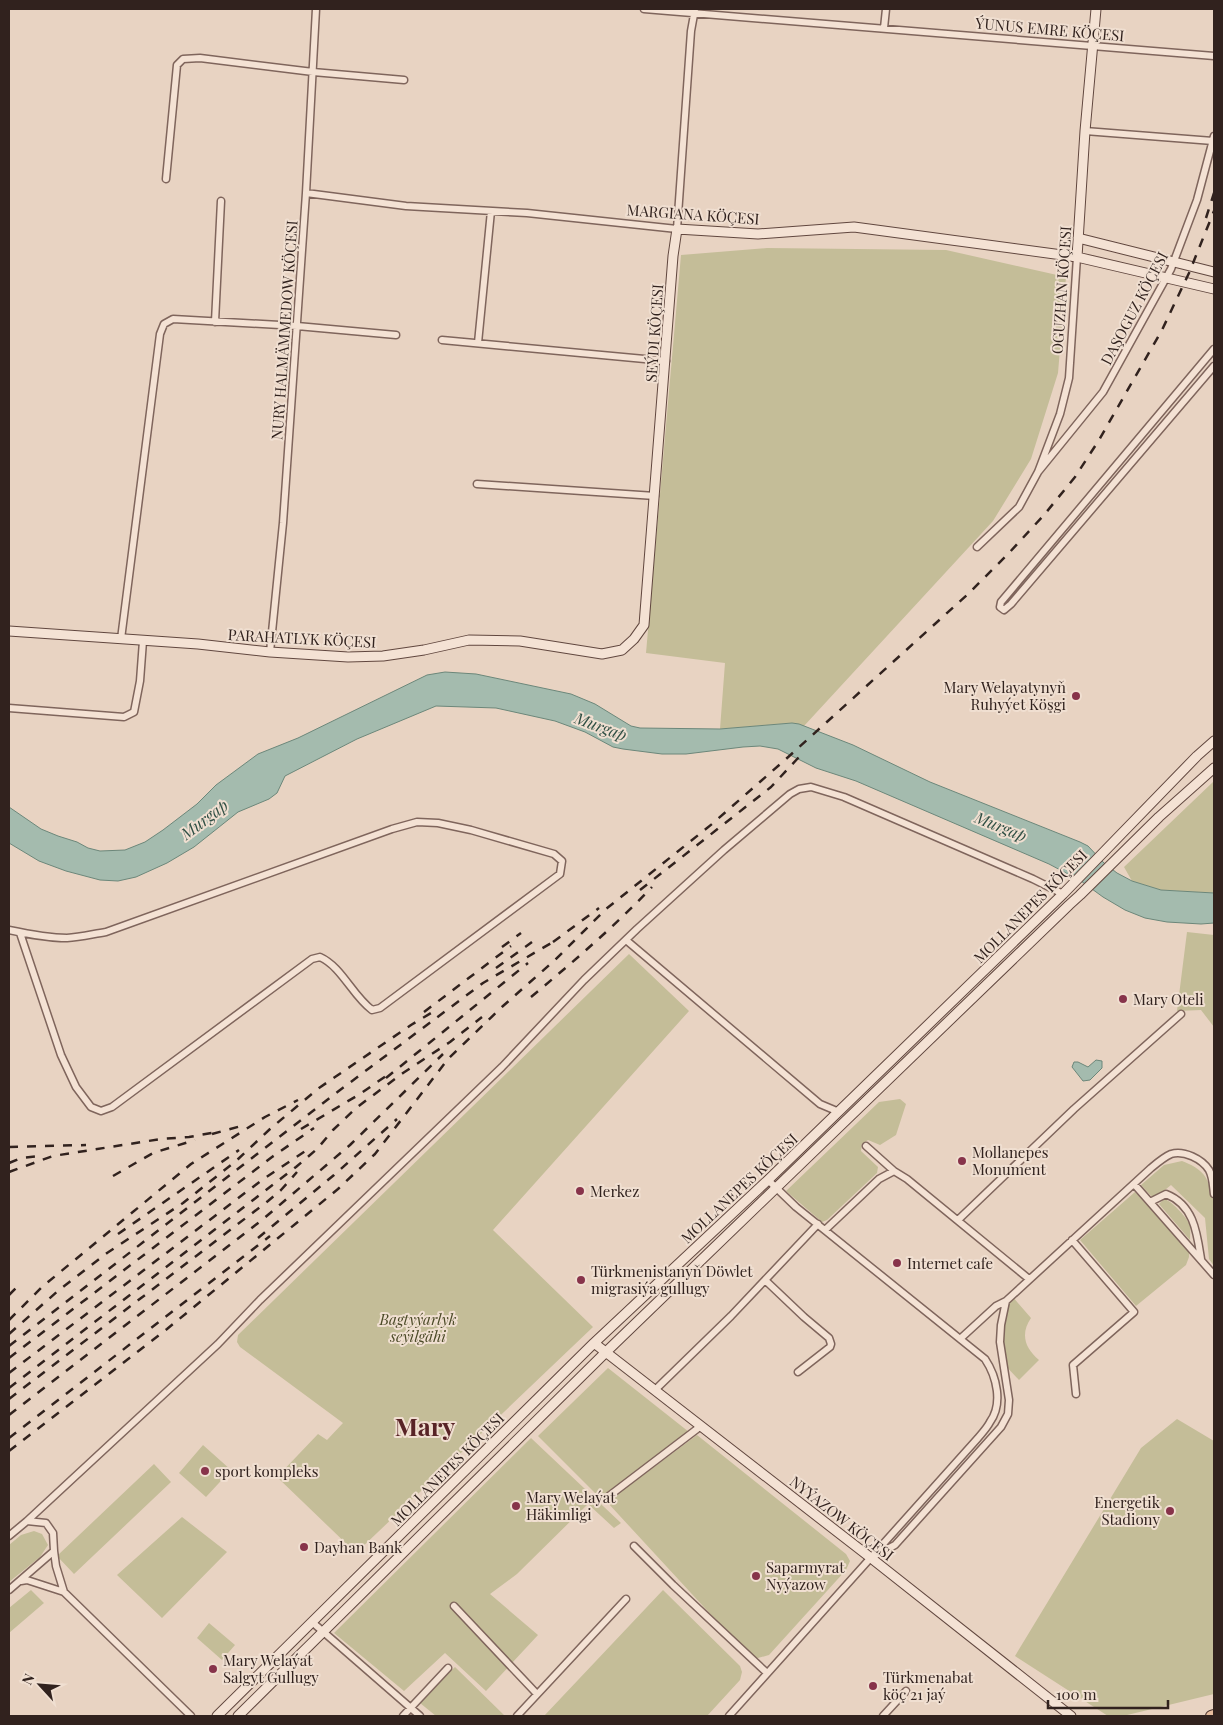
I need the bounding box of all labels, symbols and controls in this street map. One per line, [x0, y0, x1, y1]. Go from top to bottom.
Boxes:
street label: ÝUNUS EMRE KÖÇESI [974, 12, 1125, 45]
street label: MARGIANA KÖÇESI [626, 199, 760, 229]
street label: NURY HALMÄMMEDOW KÖÇESI [266, 219, 302, 441]
street label: OGUZHAN KÖÇESI [1047, 225, 1075, 355]
street label: DAŞOGUZ KÖÇESI [1096, 248, 1172, 368]
street label: SEÝDI KÖÇESI [641, 283, 667, 383]
street label: PARAHATLYK KÖÇESI [227, 624, 377, 652]
place label: Mary Welayatynyň Ruhyýet Köşgi [944, 677, 1067, 714]
marker: Mary Welayatynyň Ruhyýet Köşgi [1070, 690, 1082, 702]
water label: Murgap [571, 707, 630, 745]
water label: Murgap [175, 794, 232, 844]
water label: Murgap [971, 806, 1030, 846]
street label: MOLLANEPES KÖÇESI [969, 845, 1091, 967]
place label: Mary Oteli [1133, 989, 1204, 1009]
marker: Mary Oteli [1117, 993, 1129, 1005]
street label: MOLLANEPES KÖÇESI [676, 1129, 802, 1247]
place label: Mollanepes Monument [972, 1142, 1048, 1179]
marker: Mollanepes Monument [956, 1155, 968, 1167]
place label: Merkez [590, 1181, 639, 1201]
marker: Merkez [574, 1185, 586, 1197]
place label: Internet cafe [907, 1253, 993, 1273]
marker: Internet cafe [891, 1257, 903, 1269]
place label: Türkmenistanyň Döwlet migrasiýa gullugy [591, 1261, 753, 1298]
marker: Türkmenistanyň Döwlet migrasiýa gullugy [575, 1274, 587, 1286]
park label: Bagtyýarlyk seýilgähi [379, 1309, 457, 1346]
street label: MOLLANEPES KÖÇESI [386, 1408, 508, 1530]
district label: Mary [395, 1409, 455, 1442]
place label: sport kompleks [215, 1461, 318, 1481]
marker: sport kompleks [199, 1465, 211, 1477]
street label: NYÝAZOW KÖÇESI [786, 1471, 898, 1565]
place label: Mary Welaýat Häkimligi [526, 1487, 616, 1524]
place label: Energetik Stadiony [1094, 1492, 1161, 1529]
marker: Mary Welaýat Häkimligi [510, 1500, 522, 1512]
marker: Energetik Stadiony [1164, 1505, 1176, 1517]
place label: Dayhan Bank [314, 1537, 403, 1557]
marker: Dayhan Bank [298, 1541, 310, 1553]
place label: Saparmyrat Nyýazow [766, 1557, 845, 1594]
marker: Saparmyrat Nyýazow [750, 1570, 762, 1582]
place label: Mary Welaýat Salgyt Gullugy [223, 1650, 319, 1687]
north arrow [15, 1660, 65, 1710]
marker: Mary Welaýat Salgyt Gullugy [207, 1663, 219, 1675]
place label: Türkmenabat köç 21 jaý [883, 1667, 974, 1704]
text: N [17, 1670, 39, 1688]
scale bar [1048, 1678, 1168, 1710]
marker: Türkmenabat köç 21 jaý [867, 1680, 879, 1692]
text: 100 m [1056, 1684, 1097, 1704]

